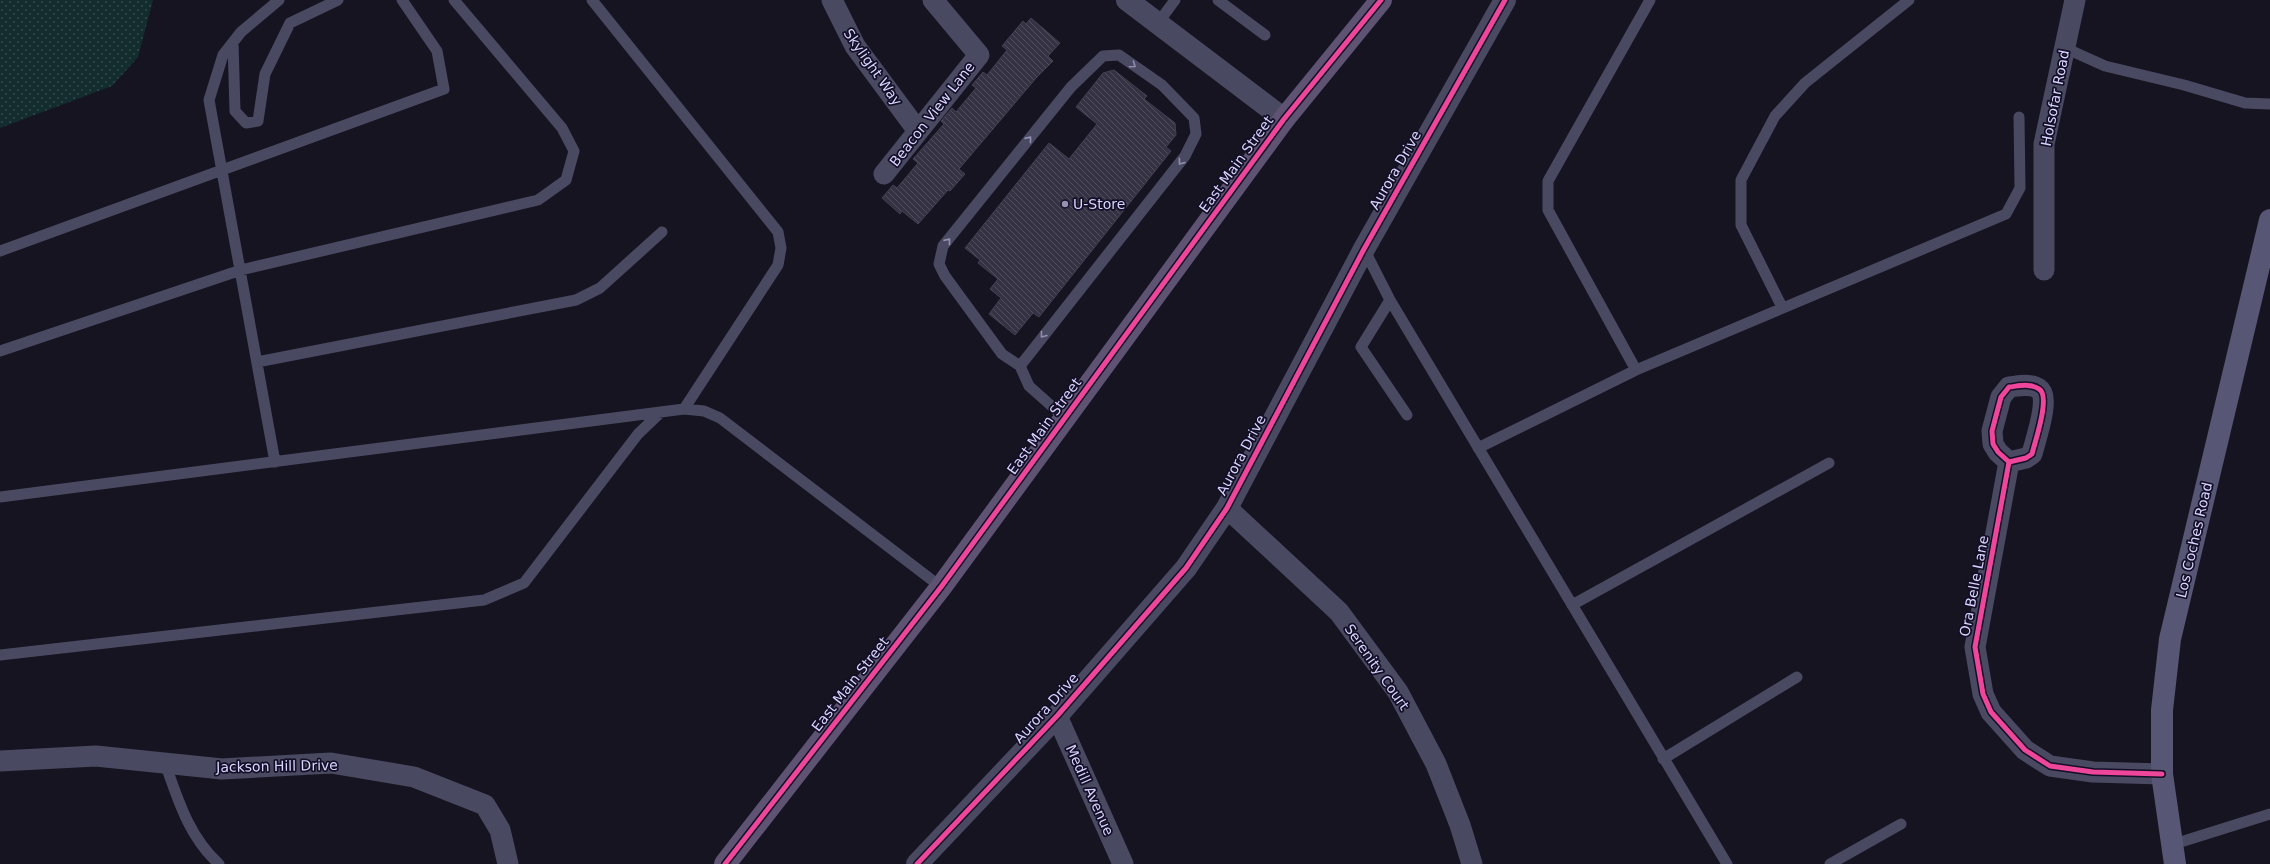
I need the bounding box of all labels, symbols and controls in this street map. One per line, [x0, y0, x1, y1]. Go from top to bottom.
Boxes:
street label: Skylight Way [841, 26, 905, 108]
street label: Holsofar Road [2038, 49, 2072, 147]
street label: Beacon View Lane [886, 59, 978, 169]
one-way arrow [1128, 60, 1135, 67]
street label: East Main Street [1196, 112, 1277, 215]
street label: Aurora Drive [1366, 128, 1424, 212]
one-way arrow [1025, 137, 1032, 144]
one-way arrow [1178, 157, 1185, 164]
place label: U-Store [1073, 196, 1125, 212]
marker: U-Store [1060, 199, 1070, 209]
one-way arrow [943, 238, 950, 245]
one-way arrow [1041, 331, 1048, 338]
street label: East Main Street [1004, 374, 1085, 477]
street label: Aurora Drive [1213, 412, 1269, 498]
street label: Los Coches Road [2173, 481, 2215, 599]
street label: Ora Belle Lane [1956, 534, 1992, 638]
street label: Serenity Court [1341, 621, 1413, 713]
street label: East Main Street [808, 633, 892, 734]
street label: Aurora Drive [1010, 670, 1082, 746]
street label: Medill Avenue [1063, 742, 1117, 838]
street label: Jackson Hill Drive [215, 757, 338, 775]

